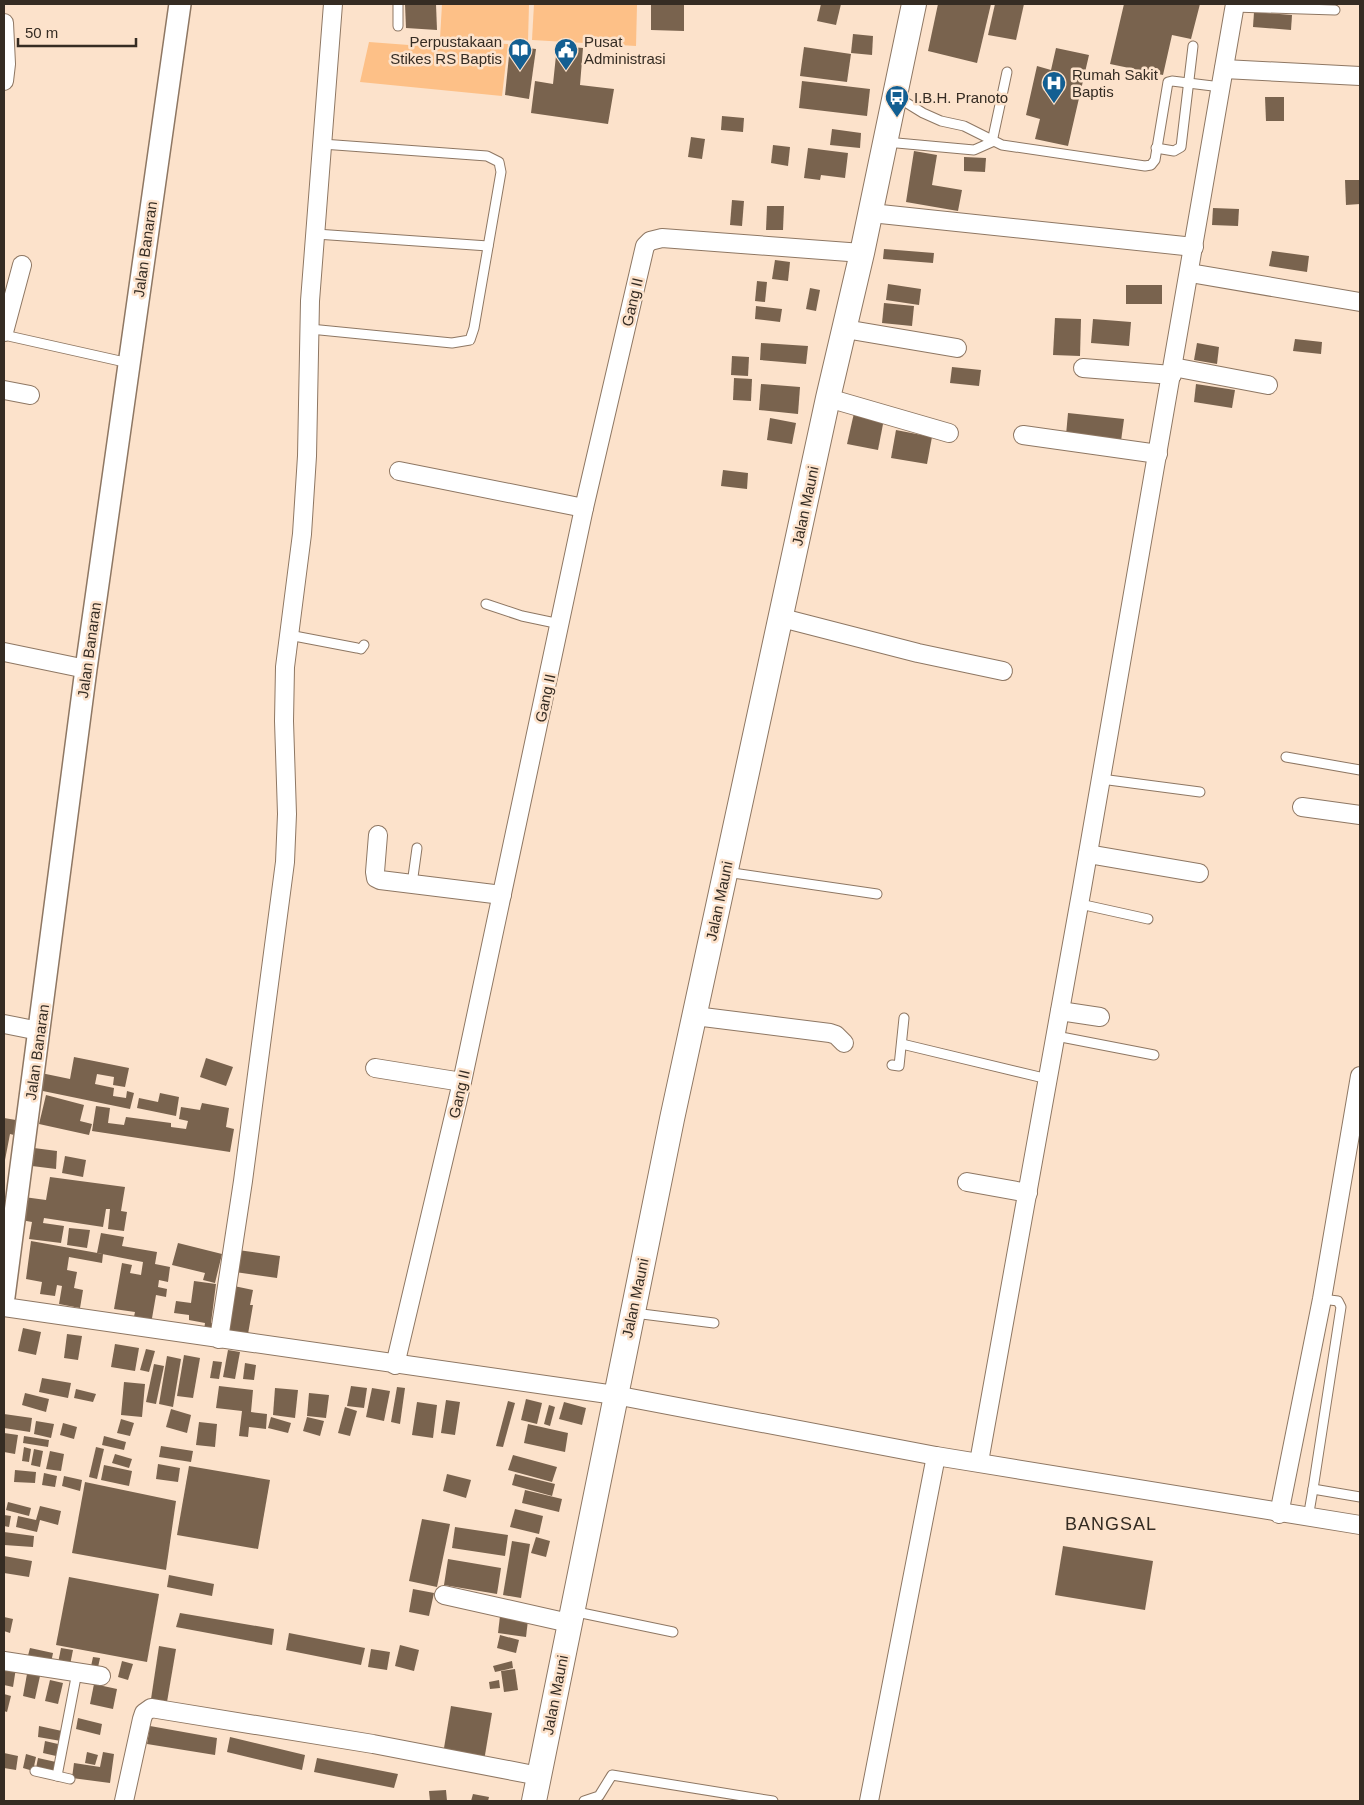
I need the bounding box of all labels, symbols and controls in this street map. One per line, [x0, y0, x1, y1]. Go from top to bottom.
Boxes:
scale bar [18, 15, 135, 47]
text: 50 m [25, 24, 58, 41]
place label: Perpustakaan Stikes RS Baptis [390, 33, 502, 67]
place label: Pusat Administrasi [584, 33, 666, 67]
library icon: Perpustakaan Stikes RS Baptis [507, 37, 533, 71]
public building icon: Pusat Administrasi [553, 37, 579, 71]
place label: Rumah Sakit Baptis [1072, 66, 1159, 100]
hospital icon: Rumah Sakit Baptis [1041, 70, 1067, 104]
bus stop icon: I.B.H. Pranoto [884, 84, 910, 118]
place label: I.B.H. Pranoto [914, 89, 1008, 106]
street label: Jalan Banaran [130, 200, 160, 298]
street label: Gang II [618, 276, 646, 328]
street label: Jalan Mauni [788, 465, 822, 547]
street label: Jalan Banaran [74, 601, 104, 699]
street label: Gang II [532, 672, 558, 724]
street label: Jalan Mauni [702, 860, 736, 942]
street label: Jalan Banaran [22, 1003, 52, 1101]
street label: Gang II [445, 1068, 473, 1120]
street label: Jalan Mauni [618, 1257, 652, 1339]
district label: BANGSAL [1065, 1514, 1157, 1534]
street label: Jalan Mauni [539, 1654, 571, 1736]

